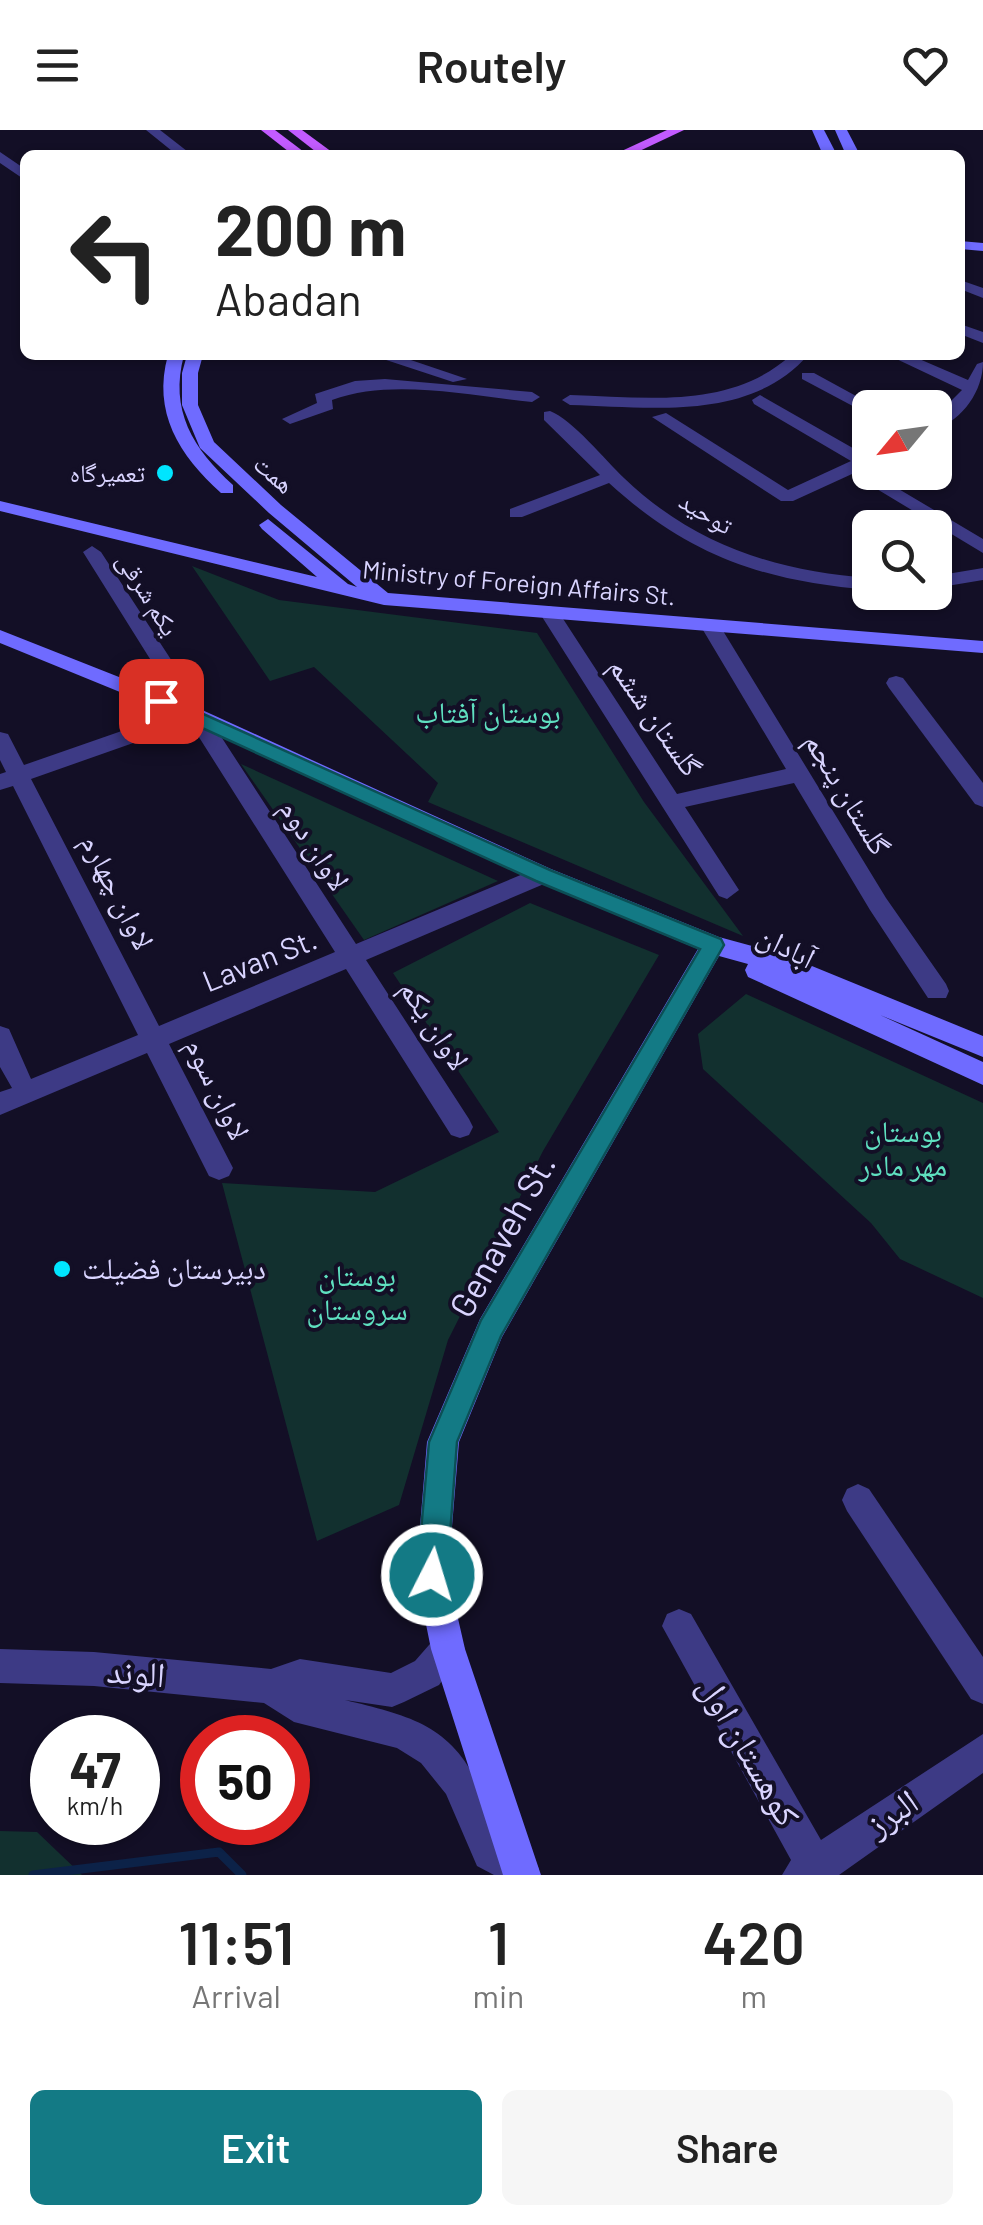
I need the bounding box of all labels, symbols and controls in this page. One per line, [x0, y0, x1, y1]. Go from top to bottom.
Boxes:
icon: menu [30, 38, 85, 93]
text: Routely [416, 38, 567, 92]
icon: heart [898, 38, 953, 93]
text: 200 m [215, 186, 406, 270]
icon: left [50, 190, 180, 320]
text: Abadan [215, 271, 362, 325]
north arrow [852, 390, 952, 490]
map controls [852, 390, 952, 610]
street label: همت [248, 448, 301, 499]
place label: تعمیرگاه [70, 457, 145, 487]
marker: تعمیرگاه [154, 462, 176, 484]
street label: توحید [674, 485, 739, 540]
button: search [852, 510, 952, 610]
street label: یکم شرقی [109, 546, 186, 642]
street label: Ministry of Foreign Affairs St. [361, 553, 677, 611]
street label: گلستان ششم [599, 649, 711, 785]
pin [119, 659, 204, 744]
icon: arrive [134, 674, 189, 729]
park label: بوستان آفتاب [415, 693, 561, 731]
street label: گلستان پنجم [795, 725, 899, 863]
street label: لاوان دوم [270, 792, 358, 898]
street label: لاوان چهارم [72, 827, 163, 956]
street label: آبادان [751, 916, 823, 977]
street label: Lavan St. [197, 920, 322, 998]
street label: لاوان یکم [390, 972, 478, 1078]
street label: لاوان سوم [176, 1031, 259, 1146]
park label: بوستان مهر مادر [858, 1112, 947, 1183]
street label: Genaveh St. [439, 1146, 563, 1324]
place label: دبیرستان فضیلت [82, 1249, 266, 1287]
park label: بوستان سروستان [306, 1256, 408, 1328]
marker: دبیرستان فضیلت [51, 1258, 73, 1280]
position arrow [380, 1523, 484, 1627]
street label: الوند [105, 1648, 167, 1694]
street label: کوهستان اول [689, 1667, 811, 1834]
speed limit sign: 50 [180, 1715, 310, 1845]
text: 47 [69, 1738, 121, 1798]
street label: البرز [856, 1779, 925, 1845]
text: km/h [67, 1790, 123, 1820]
text: 11:51 [178, 1905, 294, 1977]
text: 1 [488, 1905, 509, 1977]
text: 420 [703, 1905, 805, 1977]
text: Arrival [191, 1976, 281, 2014]
text: min [472, 1976, 524, 2014]
text: m [740, 1976, 767, 2014]
button: Exit [30, 2090, 482, 2205]
button: Share [502, 2090, 953, 2205]

